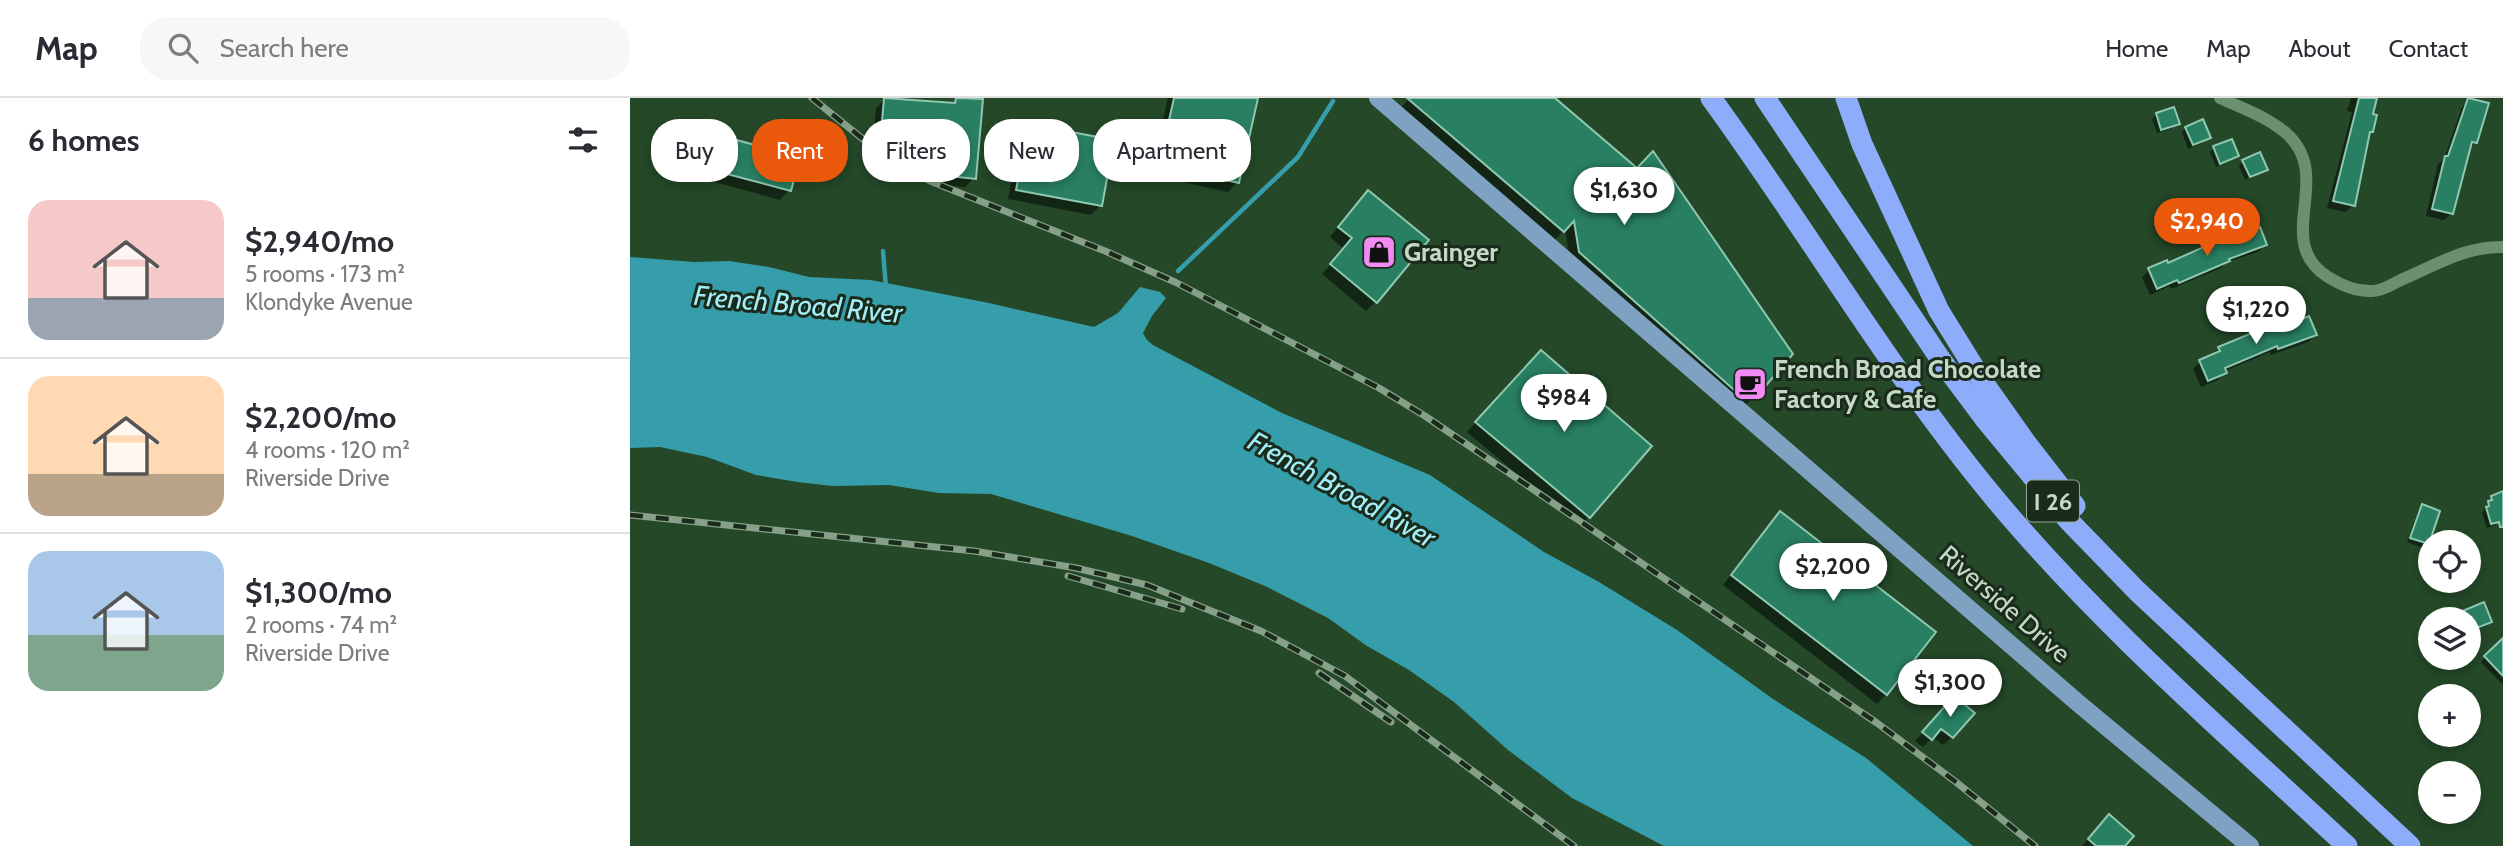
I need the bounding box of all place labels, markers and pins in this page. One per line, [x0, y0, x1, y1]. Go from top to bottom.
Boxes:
pin: $1,630 [1567, 167, 1681, 227]
pin: $2,940 [2150, 198, 2264, 258]
shop icon: Grainger [1360, 233, 1398, 271]
place label: Grainger [1404, 236, 1498, 268]
pin: $1,220 [2199, 286, 2313, 346]
place label: French Broad Chocolate Factory & Cafe [1774, 353, 2041, 415]
cafe icon: French Broad Chocolate Factory & Cafe [1731, 365, 1769, 403]
pin: $984 [1523, 374, 1605, 434]
pin: $2,200 [1776, 544, 1890, 603]
pin: $1,300 [1893, 660, 2007, 719]

